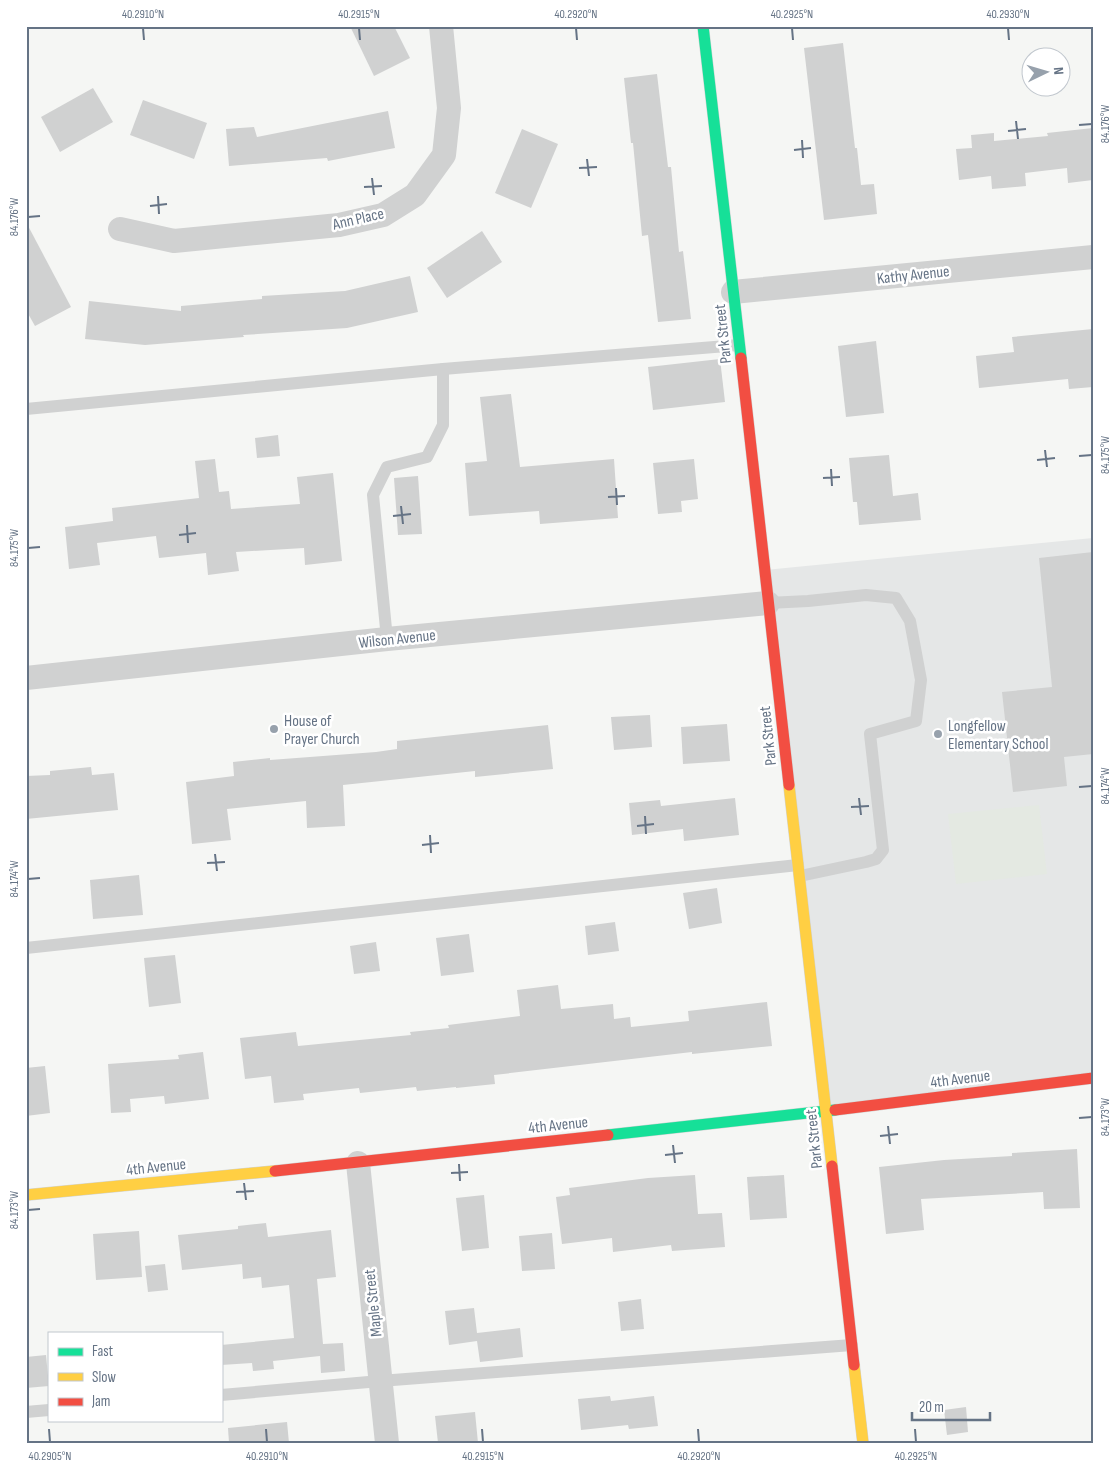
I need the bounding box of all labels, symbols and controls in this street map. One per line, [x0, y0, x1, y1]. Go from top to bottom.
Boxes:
text: 40.2910°N [122, 7, 164, 22]
text: 40.2915°N [338, 7, 380, 22]
text: 40.2920°N [555, 7, 597, 22]
text: 40.2925°N [771, 7, 813, 22]
text: 40.2930°N [987, 7, 1030, 22]
north arrow [1022, 48, 1072, 98]
text: N [1050, 66, 1067, 75]
text: 84.176°W [1098, 105, 1113, 143]
text: 84.176°W [7, 198, 22, 236]
street label: Ann Place [330, 204, 386, 235]
street label: Kathy Avenue [876, 262, 950, 289]
street label: Park Street [711, 303, 736, 365]
text: 84.175°W [1098, 436, 1113, 474]
text: 84.175°W [7, 529, 22, 567]
street label: Wilson Avenue [358, 626, 437, 653]
street label: Park Street [756, 705, 781, 767]
place label: House of Prayer Church [284, 712, 360, 749]
place label: Longfellow Elementary School [948, 717, 1048, 754]
marker: House of Prayer Church [268, 723, 280, 735]
marker: Longfellow Elementary School [932, 728, 944, 740]
text: 84.174°W [1098, 767, 1113, 805]
text: 84.174°W [7, 860, 22, 898]
street label: 4th Avenue [929, 1066, 991, 1093]
text: 84.173°W [1098, 1098, 1113, 1136]
street label: Park Street [802, 1108, 827, 1170]
street label: 4th Avenue [527, 1113, 589, 1138]
street label: 4th Avenue [125, 1155, 187, 1180]
text: 84.173°W [7, 1191, 22, 1229]
street label: Maple Street [360, 1268, 386, 1338]
legend [48, 1332, 222, 1422]
text: Fast [92, 1342, 114, 1361]
text: Slow [92, 1368, 116, 1387]
scale bar [912, 1389, 989, 1421]
text: Jam [91, 1392, 110, 1411]
text: 20 m [919, 1398, 944, 1417]
text: 40.2905°N [29, 1449, 71, 1464]
text: 40.2910°N [246, 1449, 288, 1464]
text: 40.2915°N [462, 1449, 504, 1464]
text: 40.2920°N [678, 1449, 720, 1464]
text: 40.2925°N [895, 1449, 937, 1464]

